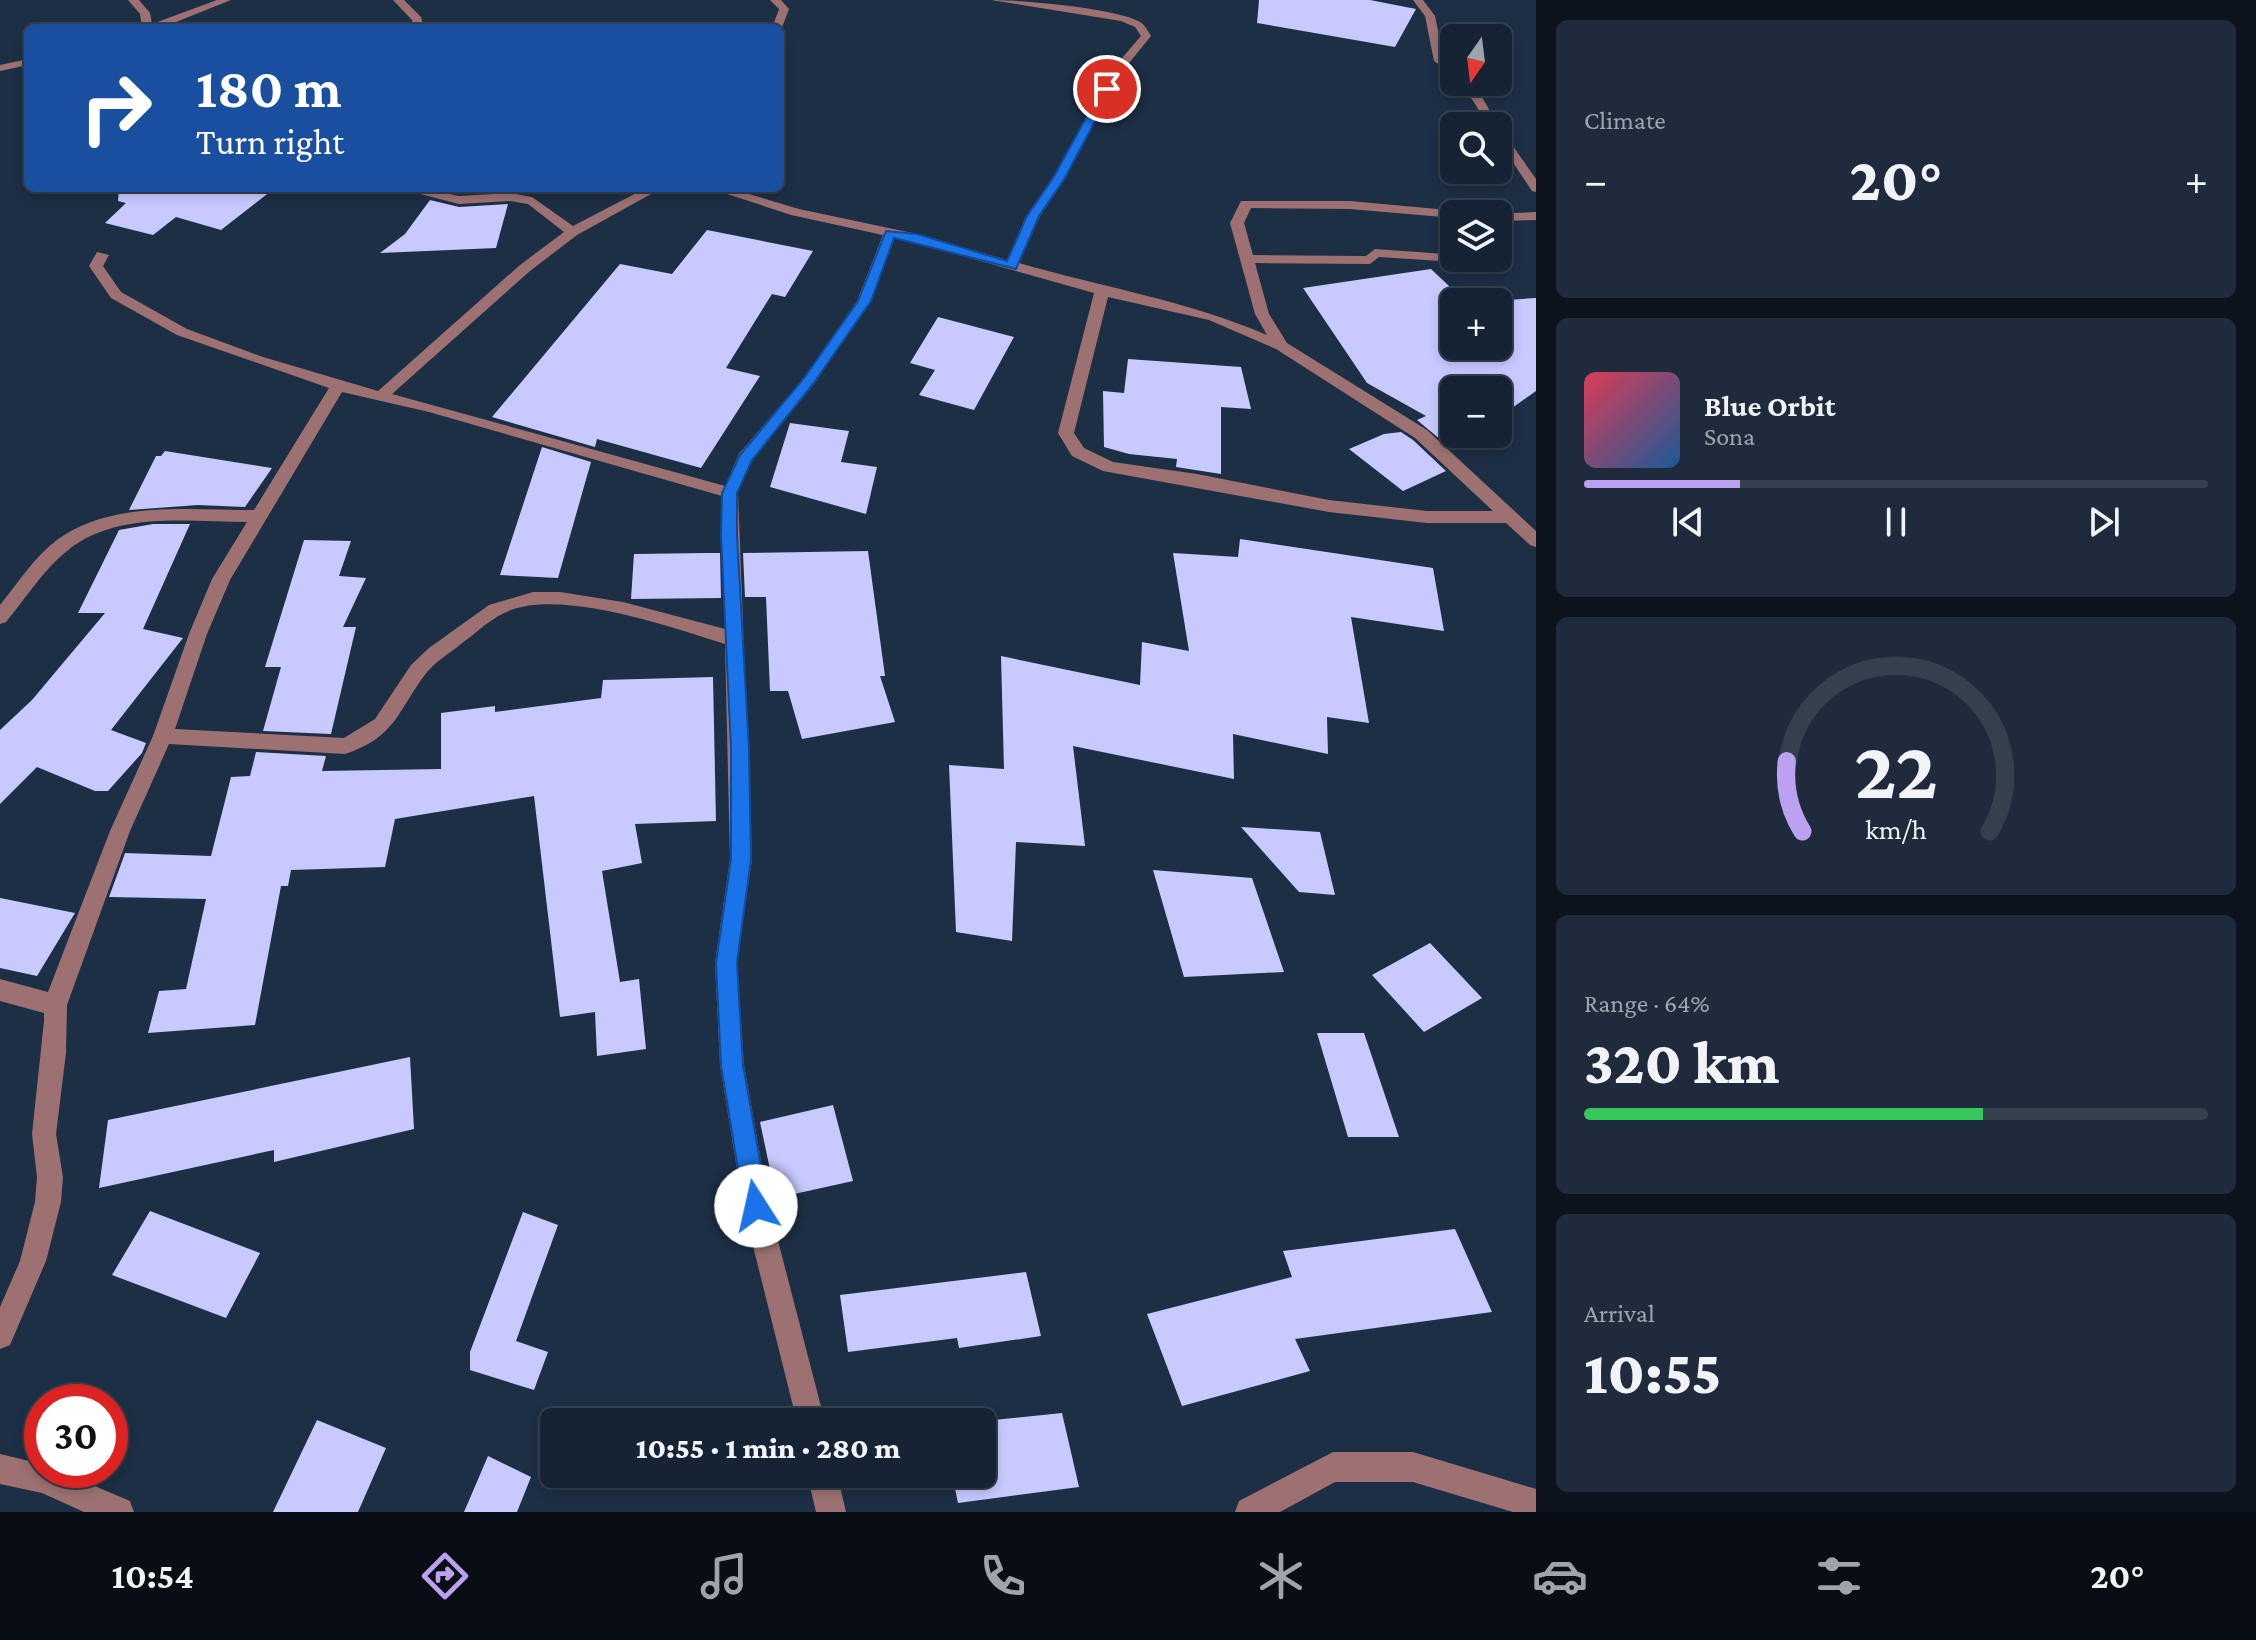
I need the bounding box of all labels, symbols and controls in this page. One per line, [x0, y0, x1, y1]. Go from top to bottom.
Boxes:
north arrow [1440, 24, 1512, 96]
map controls [1440, 24, 1512, 448]
pin [1073, 55, 1141, 123]
icon: right [64, 56, 168, 160]
text: 180 m [196, 57, 342, 119]
icon: arrive [1085, 67, 1129, 111]
text: Climate [1584, 106, 1666, 135]
button: search [1440, 112, 1512, 184]
text: Turn right [196, 122, 344, 162]
text: 20° [1849, 146, 1943, 213]
text: − [1584, 156, 1607, 204]
text: + [2185, 156, 2208, 204]
button: layers [1440, 200, 1512, 272]
button: + [1440, 288, 1512, 360]
button: − [1440, 376, 1512, 448]
text: Blue Orbit [1704, 389, 1835, 422]
text: Sona [1704, 422, 1755, 451]
icon: previous [1666, 500, 1710, 544]
icon: pause [1874, 500, 1918, 544]
icon: next [2082, 500, 2126, 544]
text: 22 [1854, 723, 1938, 816]
text: km/h [1865, 813, 1927, 845]
text: Range · 64% [1584, 989, 1710, 1018]
text: 320 km [1584, 1029, 1779, 1096]
position arrow [714, 1164, 798, 1248]
text: Arrival [1584, 1299, 1655, 1328]
text: 10:55 [1584, 1339, 1722, 1406]
speed limit sign: 30 [24, 1384, 128, 1488]
text: 10:55 · 1 min · 280 m [636, 1431, 900, 1464]
icon: directions [417, 1548, 473, 1604]
icon: music [696, 1548, 752, 1604]
icon: phone [975, 1548, 1031, 1604]
icon: climate [1253, 1548, 1309, 1604]
icon: car [1532, 1548, 1588, 1604]
icon: filters [1811, 1548, 1867, 1604]
text: 10:54 [111, 1556, 194, 1596]
text: 20° [2090, 1556, 2144, 1596]

